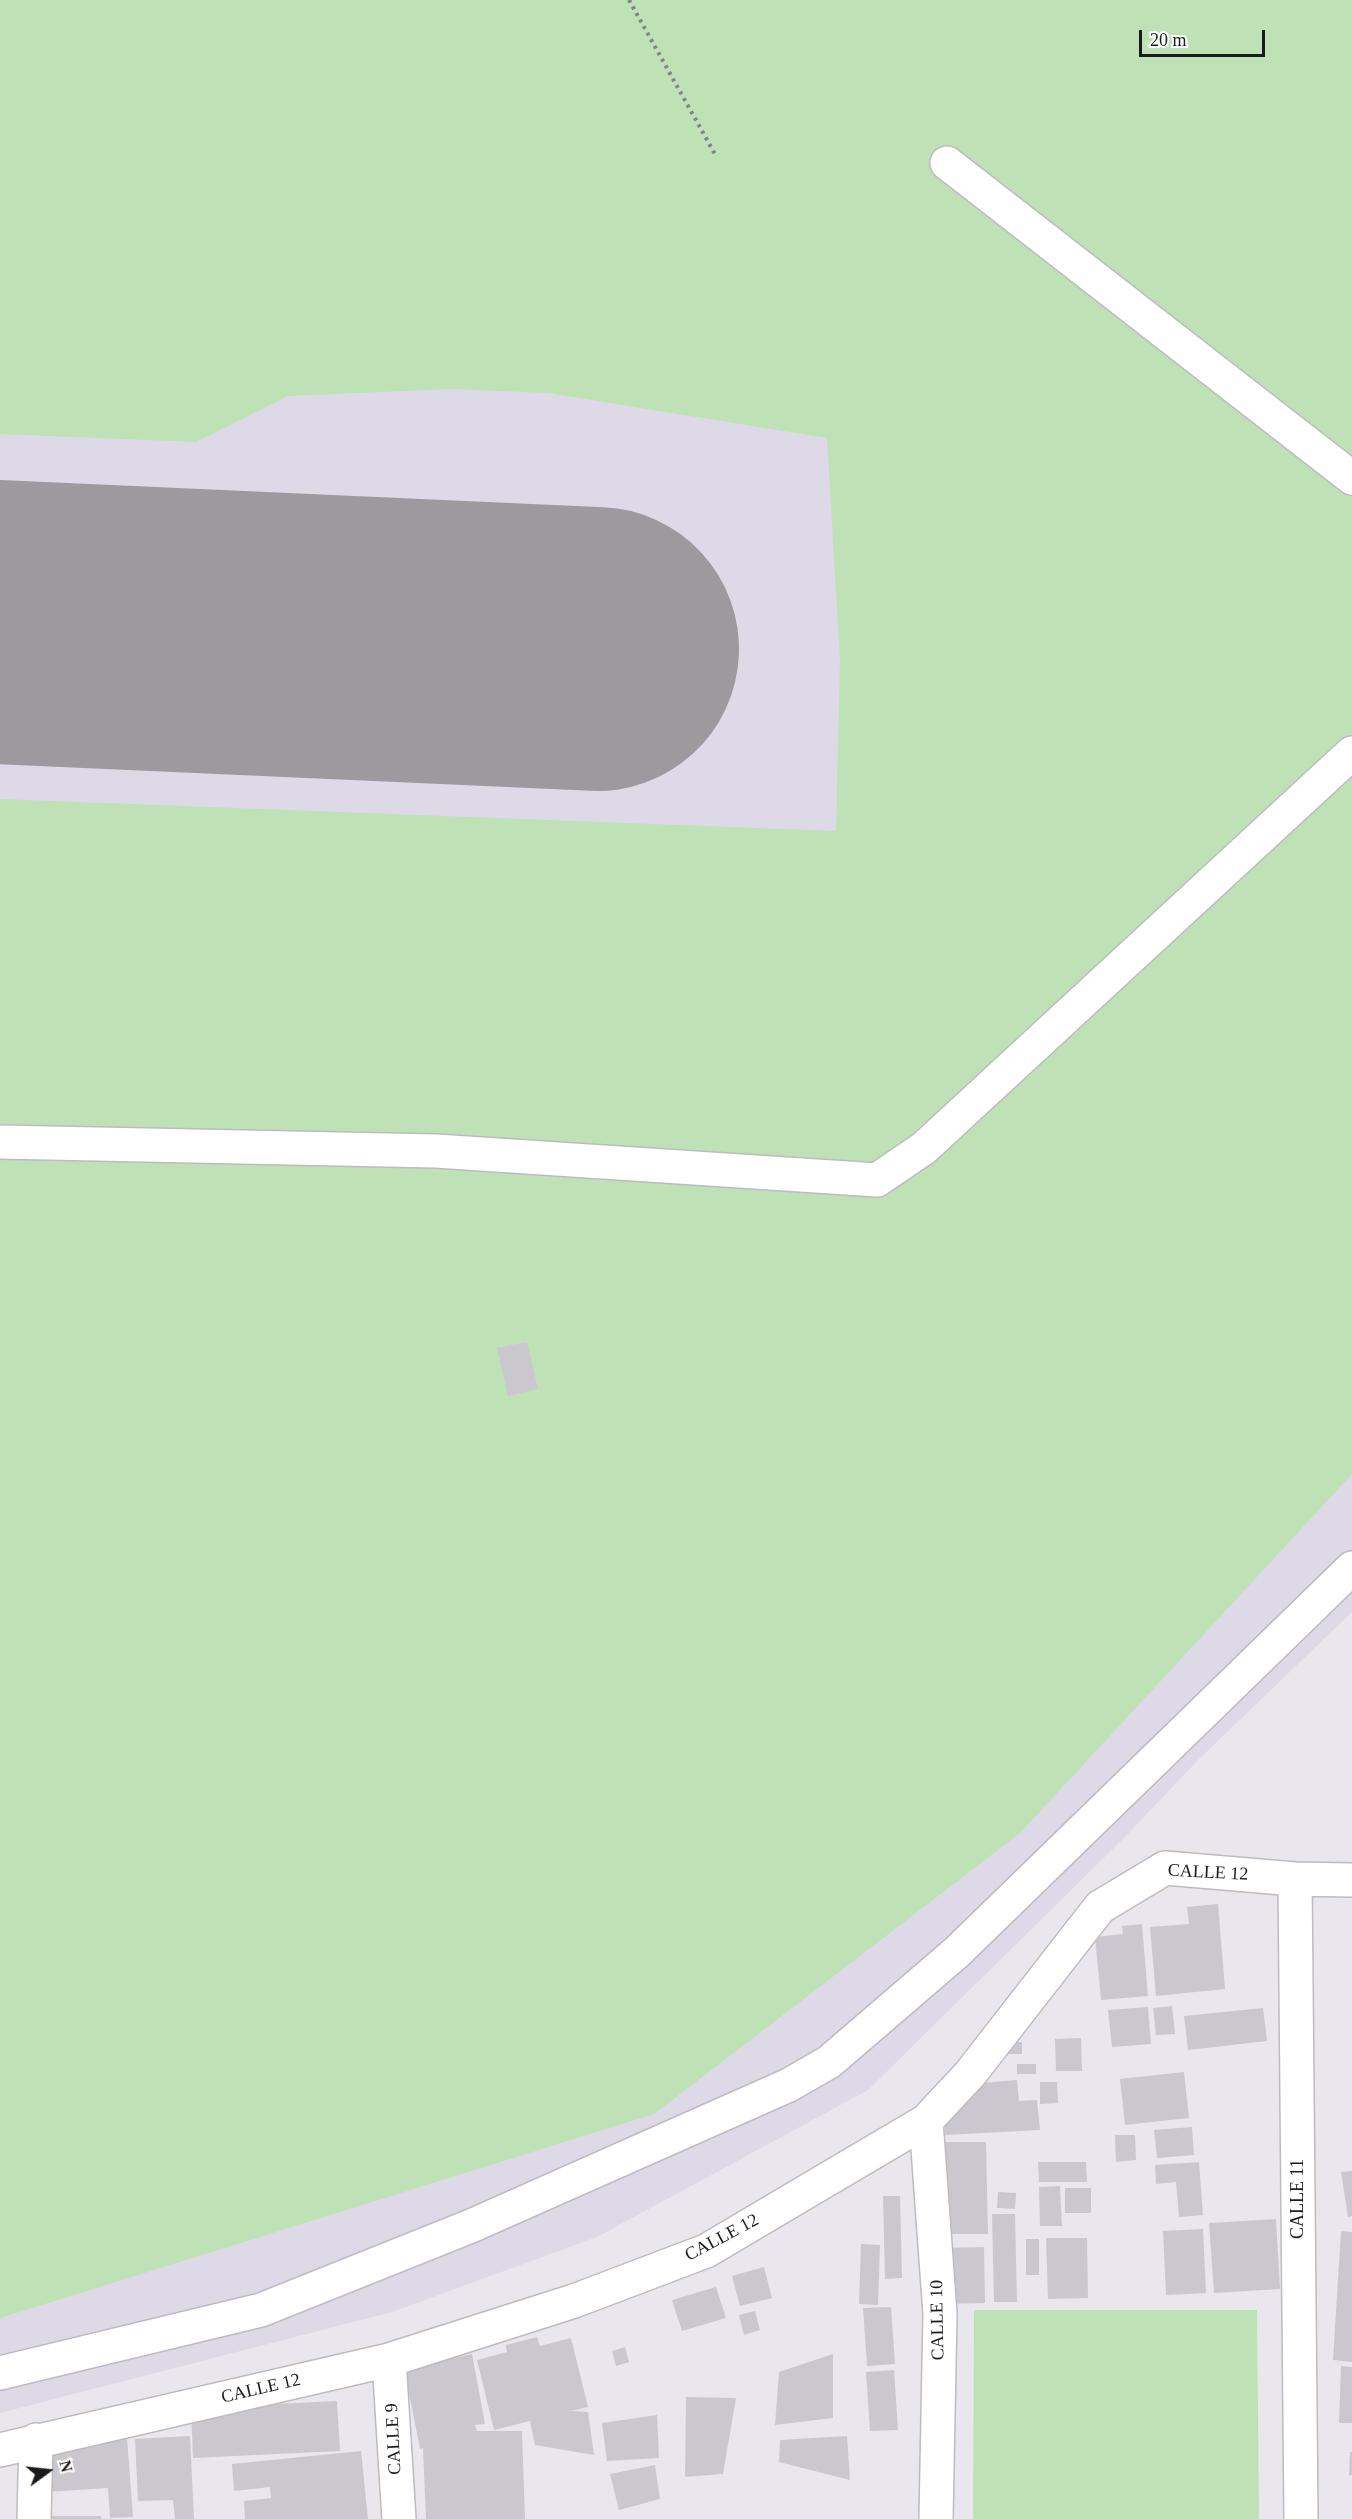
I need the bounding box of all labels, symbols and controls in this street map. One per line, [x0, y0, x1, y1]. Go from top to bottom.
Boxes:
scale bar [1142, 18, 1268, 56]
text: 20 m [1150, 30, 1187, 50]
street label: CALLE 12 [1167, 1860, 1249, 1886]
street label: CALLE 11 [1287, 2159, 1309, 2239]
street label: CALLE 12 [681, 2210, 763, 2266]
street label: CALLE 10 [926, 2280, 950, 2360]
street label: CALLE 12 [219, 2369, 303, 2409]
street label: CALLE 9 [381, 2403, 407, 2475]
north arrow [18, 2441, 78, 2501]
text: N [56, 2458, 76, 2474]

